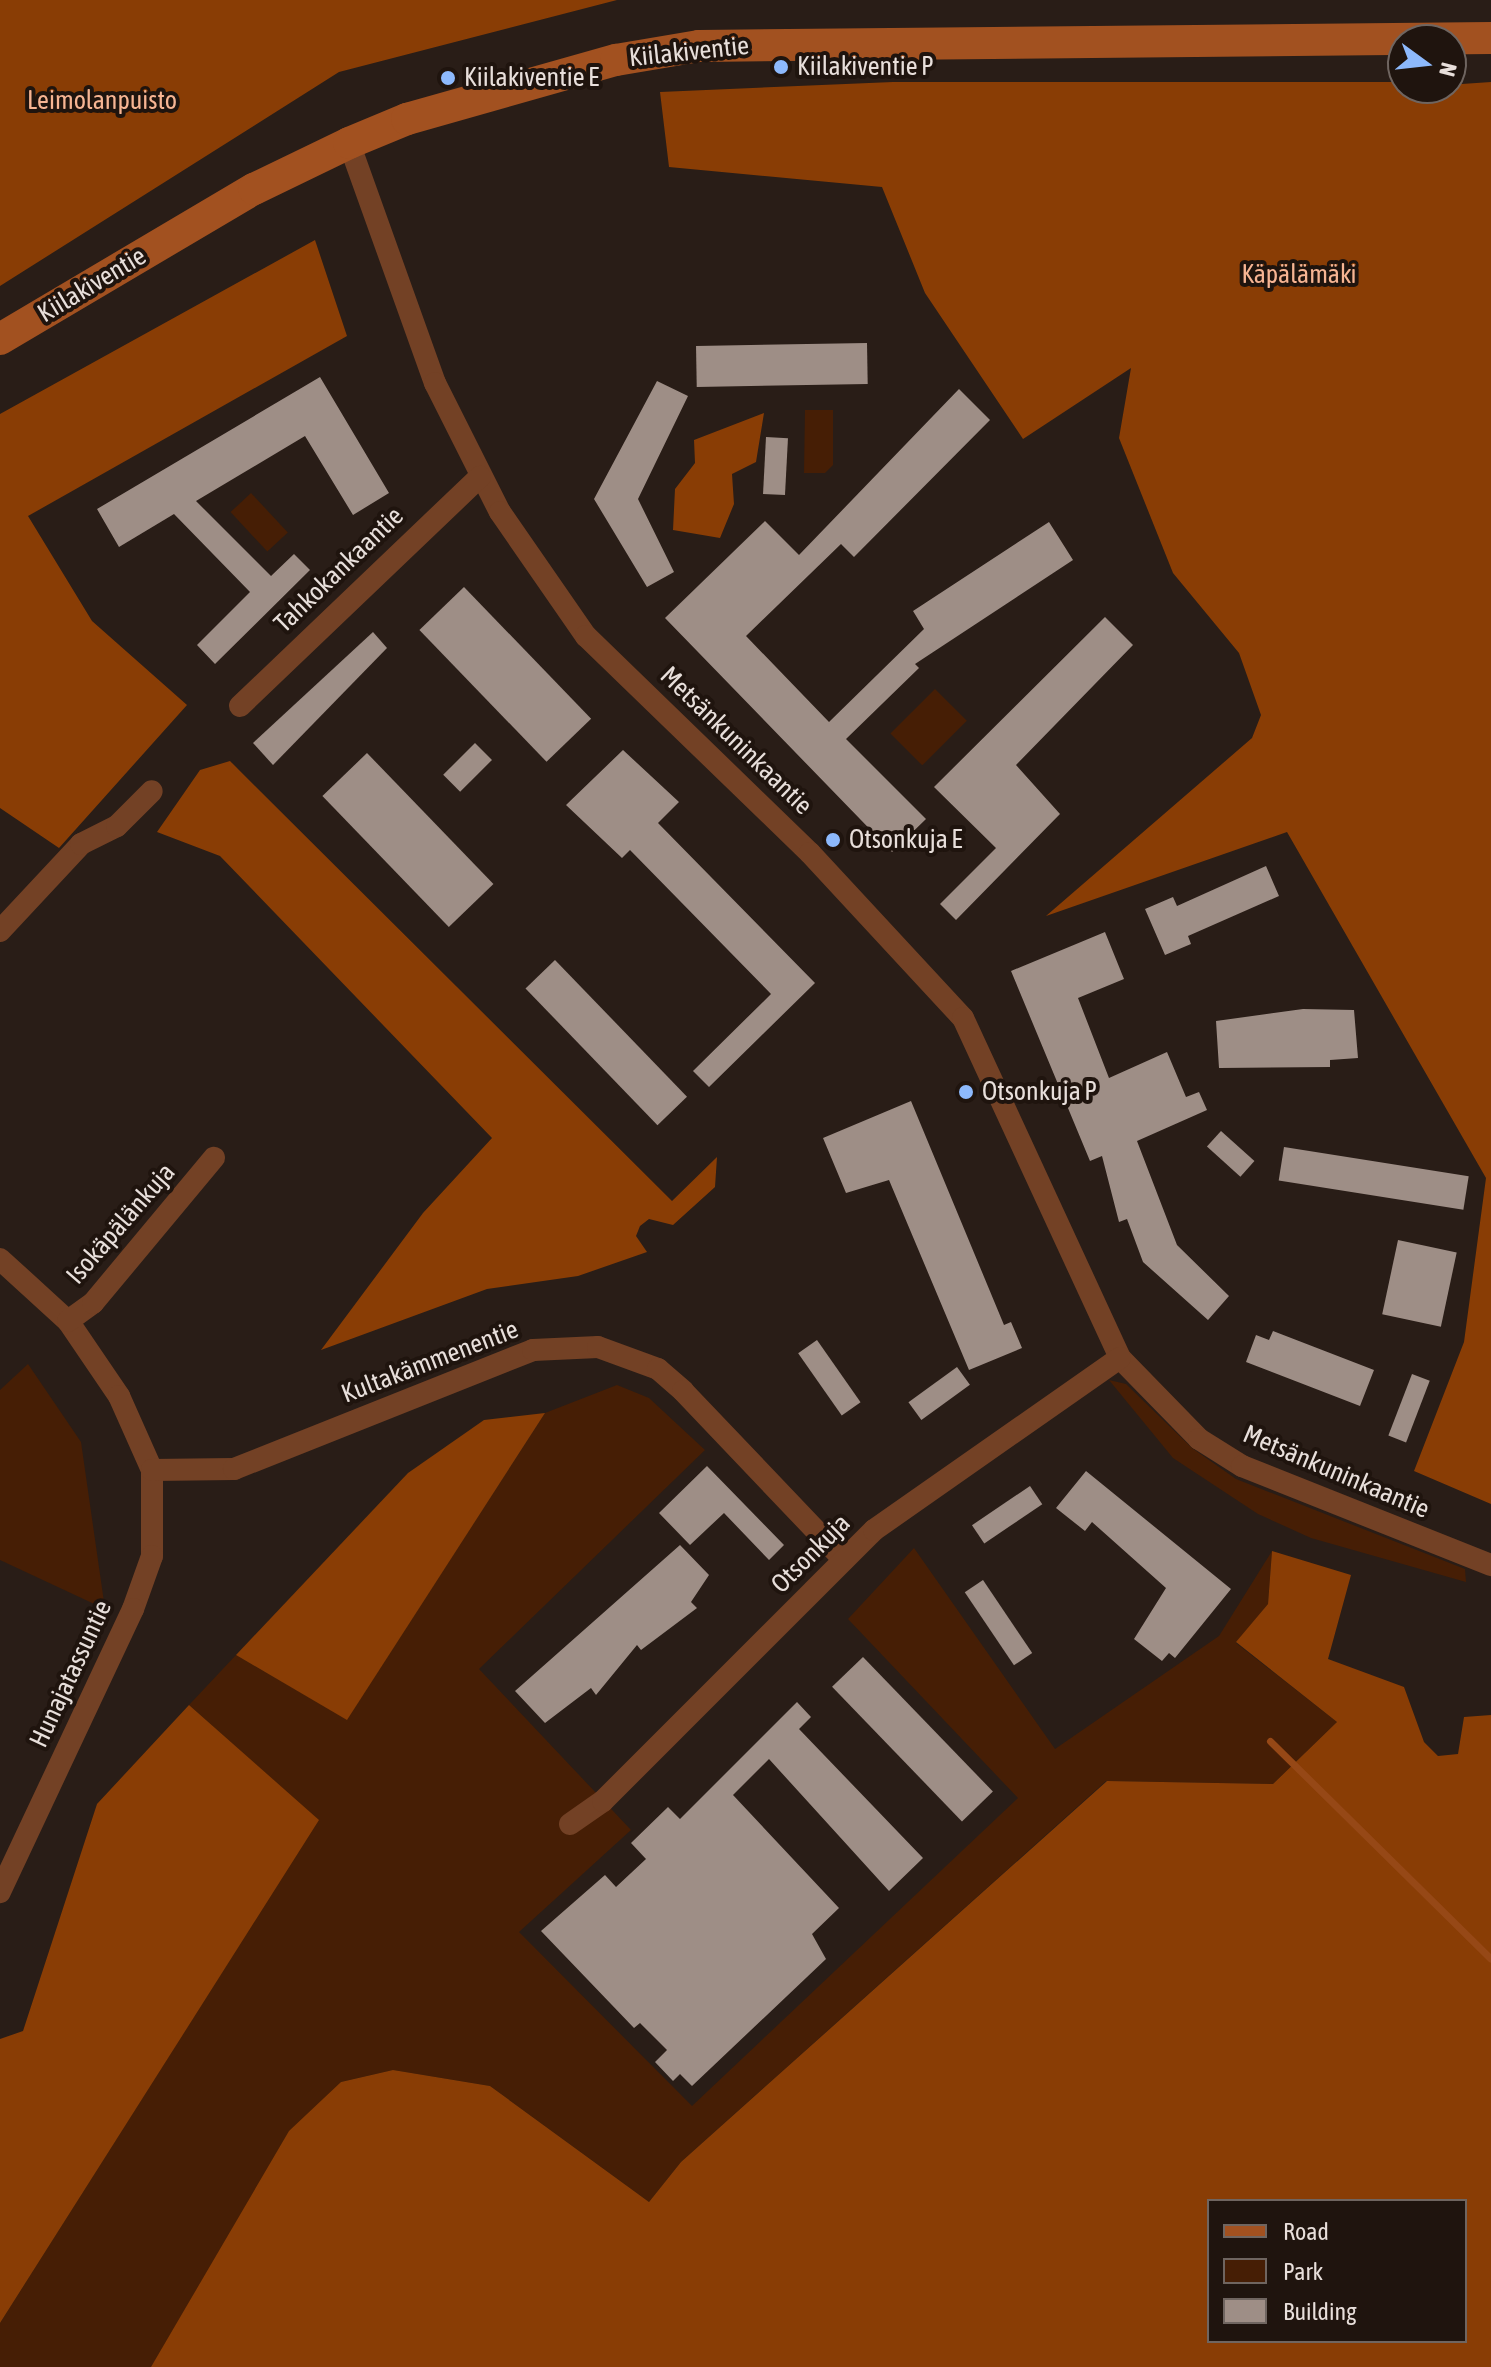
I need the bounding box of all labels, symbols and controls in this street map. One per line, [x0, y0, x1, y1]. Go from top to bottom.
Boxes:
north arrow [1387, 24, 1467, 104]
street label: Kiilakiventie [627, 30, 751, 74]
place label: Kiilakiventie P [797, 51, 934, 83]
marker: Kiilakiventie P [772, 58, 790, 76]
text: N [1434, 60, 1462, 79]
place label: Kiilakiventie E [464, 62, 599, 94]
marker: Kiilakiventie E [439, 69, 457, 87]
park label: Leimolanpuisto [27, 85, 177, 117]
street label: Kiilakiventie [32, 241, 152, 329]
park label: Käpälämäki [1241, 259, 1357, 291]
street label: Tahkokankaantie [268, 501, 410, 639]
street label: Metsänkuninkaantie [653, 661, 819, 821]
place label: Otsonkuja E [849, 824, 962, 856]
marker: Otsonkuja E [824, 831, 842, 849]
place label: Otsonkuja P [982, 1076, 1097, 1108]
marker: Otsonkuja P [957, 1083, 975, 1101]
street label: Isokäpälänkuja [60, 1157, 182, 1291]
street label: Kultakämmenentie [337, 1314, 523, 1410]
street label: Metsänkuninkaantie [1238, 1419, 1434, 1525]
street label: Otsonkuja [765, 1508, 857, 1600]
street label: Hunajatassuntie [23, 1595, 119, 1753]
legend [1207, 2199, 1467, 2343]
text: Road [1283, 2218, 1329, 2245]
text: Park [1283, 2258, 1323, 2285]
text: Building [1283, 2298, 1356, 2325]

